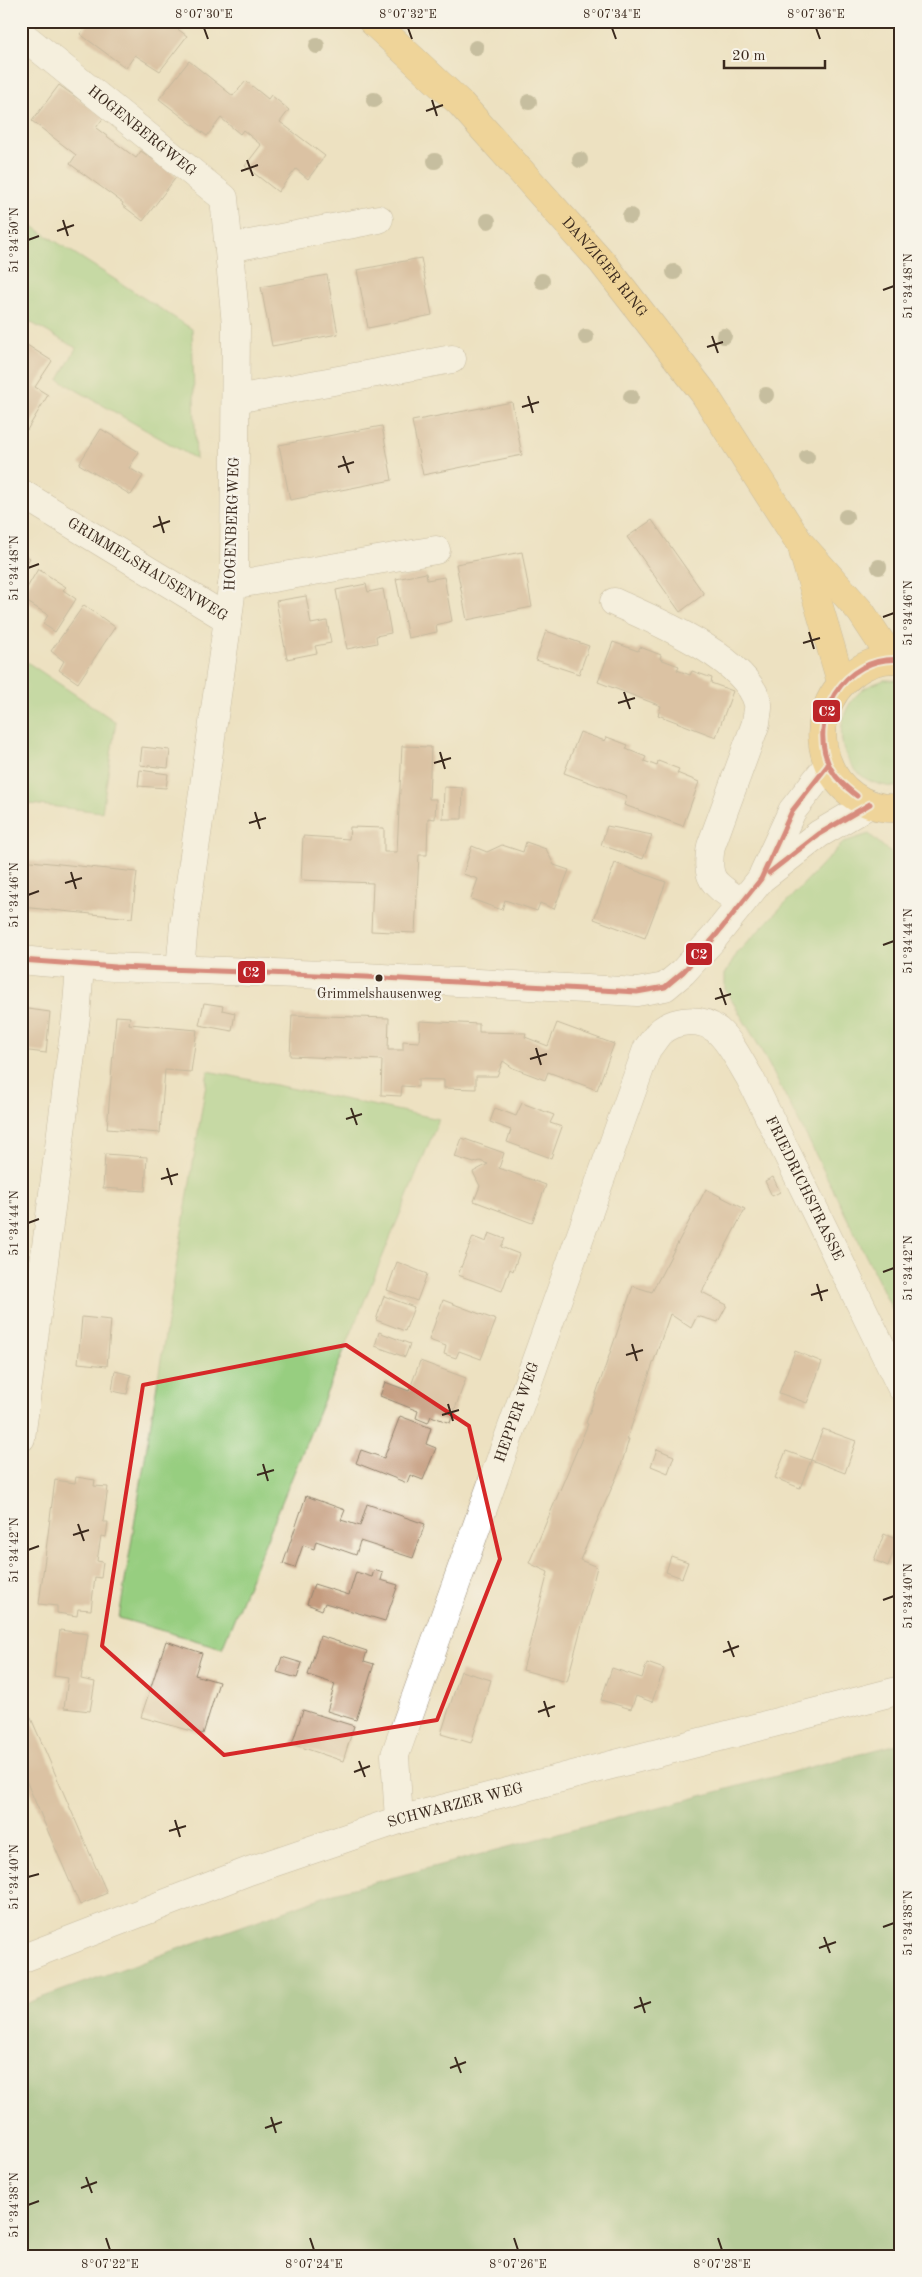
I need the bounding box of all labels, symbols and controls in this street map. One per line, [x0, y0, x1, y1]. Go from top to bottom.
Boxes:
text: 8°07'30"E [175, 9, 233, 21]
text: 8°07'32"E [379, 9, 437, 21]
text: 8°07'34"E [583, 9, 641, 21]
text: 8°07'36"E [787, 9, 845, 21]
scale bar [724, 38, 826, 70]
text: 20 m [732, 49, 766, 64]
street label: HOGENBERGWEG [85, 83, 199, 180]
text: 51°34'50"N [8, 207, 21, 273]
street label: DANZIGER RING [559, 215, 650, 320]
text: 51°34'48"N [902, 253, 915, 319]
street label: HOGENBERGWEG [223, 456, 243, 591]
street label: GRIMMELSHAUSENWEG [65, 516, 230, 624]
text: 51°34'48"N [8, 535, 21, 601]
text: 51°34'46"N [902, 580, 915, 646]
line badge: C2 [812, 699, 841, 723]
text: C2 [818, 705, 836, 719]
text: 51°34'46"N [8, 862, 21, 928]
text: 51°34'44"N [902, 908, 915, 974]
line badge: C2 [685, 942, 713, 966]
text: C2 [690, 948, 708, 962]
line badge: C2 [237, 960, 266, 984]
text: C2 [242, 966, 260, 980]
marker: Grimmelshausenweg [374, 973, 384, 983]
place label: Grimmelshausenweg [317, 987, 442, 1001]
street label: FRIEDRICHSTRASSE [762, 1114, 846, 1263]
text: 51°34'44"N [8, 1190, 21, 1256]
text: 51°34'42"N [902, 1235, 915, 1301]
street label: HEPPER WEG [493, 1360, 542, 1464]
text: 51°34'42"N [8, 1517, 21, 1583]
text: 51°34'40"N [902, 1563, 915, 1629]
street label: SCHWARZER WEG [386, 1781, 525, 1831]
text: 51°34'40"N [8, 1844, 21, 1910]
text: 51°34'38"N [902, 1890, 915, 1956]
text: 51°34'38"N [8, 2172, 21, 2238]
text: 8°07'22"E [81, 2259, 139, 2271]
text: 8°07'24"E [285, 2259, 343, 2271]
text: 8°07'26"E [489, 2259, 547, 2271]
text: 8°07'28"E [693, 2259, 751, 2271]

